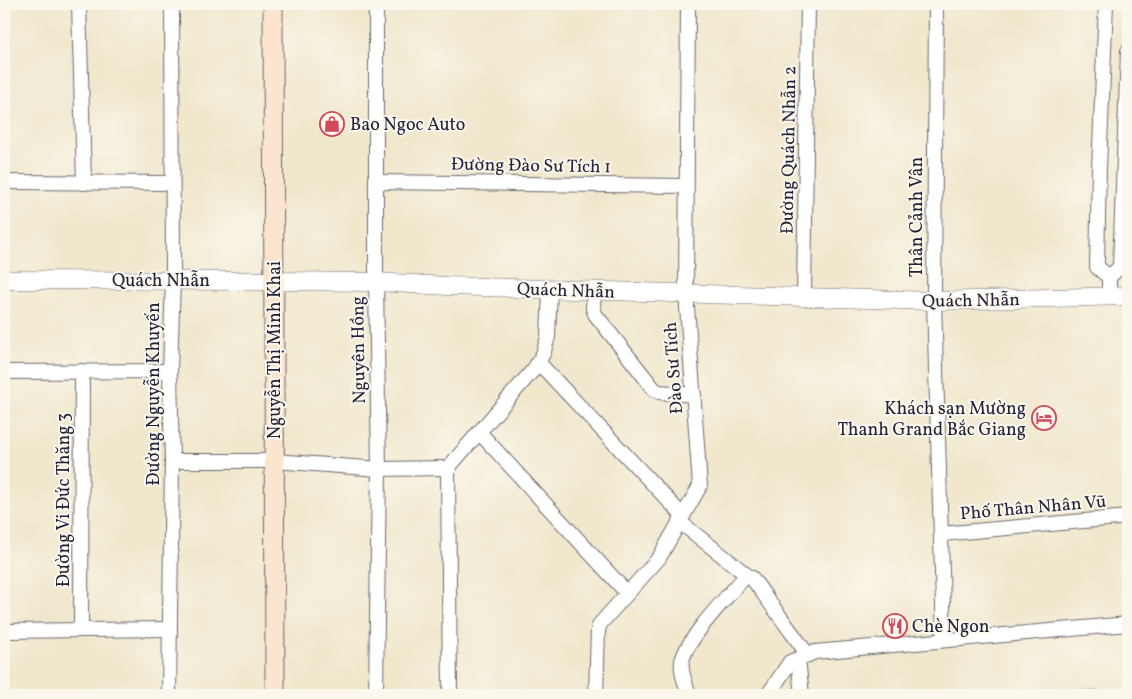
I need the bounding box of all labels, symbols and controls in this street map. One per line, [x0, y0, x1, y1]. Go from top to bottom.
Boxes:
street label: Đường Quách Nhẫn 2 [776, 66, 803, 235]
shop icon: Bao Ngoc Auto [319, 111, 345, 137]
place label: Bao Ngoc Auto [350, 113, 465, 138]
street label: Đường Đào Sư Tích 1 [451, 153, 611, 180]
street label: Thân Cảnh Vân [905, 157, 930, 277]
street label: Nguyễn Thị Minh Khai [263, 261, 288, 439]
street label: Quách Nhẫn [112, 269, 210, 294]
street label: Quách Nhẫn [517, 277, 616, 306]
street label: Quách Nhẫn [922, 288, 1020, 315]
street label: Nguyên Hồng [346, 296, 373, 404]
street label: Đường Nguyễn Khuyến [142, 302, 167, 486]
street label: Đào Sư Tích [659, 321, 690, 415]
place label: Khách sạn Mường Thanh Grand Bắc Giang [838, 397, 1026, 443]
hotel icon: Khách sạn Mường Thanh Grand Bắc Giang [1031, 405, 1057, 431]
street label: Đường Vi Đức Thăng 3 [52, 413, 77, 587]
street label: Phố Thân Nhân Vũ [959, 490, 1107, 527]
restaurant icon: Chè Ngon [882, 613, 908, 639]
place label: Chè Ngon [912, 615, 990, 640]

